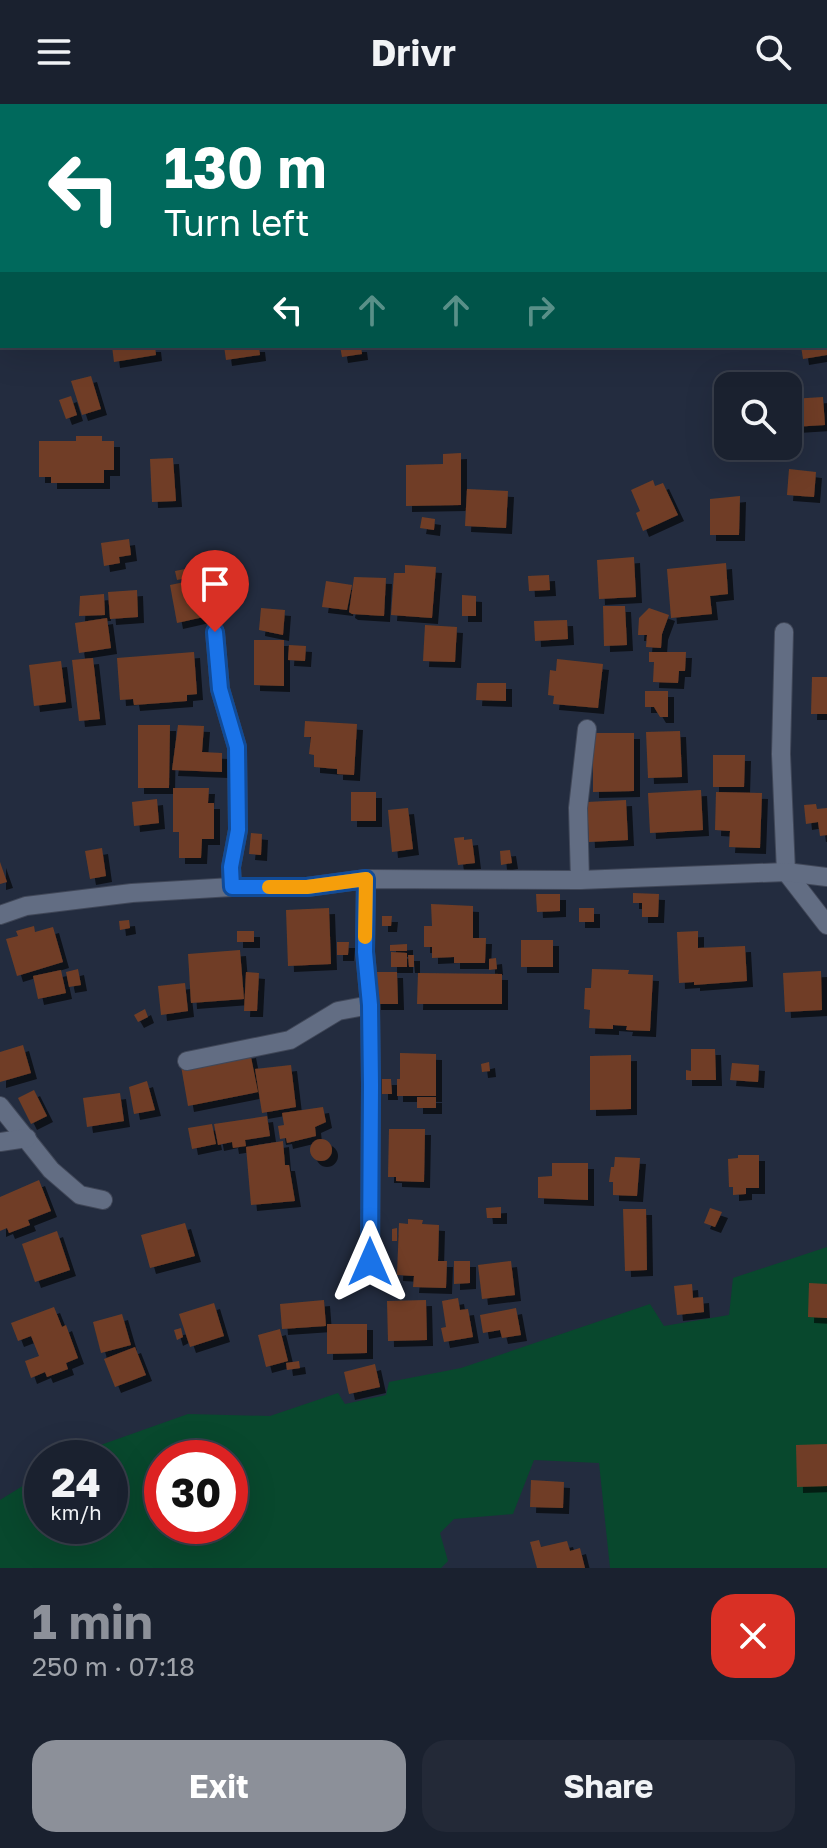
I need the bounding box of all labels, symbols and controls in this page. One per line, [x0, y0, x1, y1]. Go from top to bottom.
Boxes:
icon: menu [32, 30, 76, 74]
icon: search [751, 30, 795, 74]
text: Drivr [371, 31, 456, 74]
text: 130 m [164, 133, 326, 200]
icon: left [32, 136, 136, 240]
text: Turn left [164, 201, 310, 244]
icon: left [266, 288, 310, 332]
icon: ahead [350, 288, 394, 332]
icon: ahead [434, 288, 478, 332]
icon: right [518, 288, 562, 332]
map controls [714, 372, 802, 460]
button: search [714, 372, 802, 460]
pin [181, 550, 249, 632]
icon: arrive [193, 562, 237, 606]
position arrow [328, 1220, 412, 1304]
speed limit sign: 30 [144, 1440, 248, 1544]
text: 24 [51, 1458, 101, 1506]
text: km/h [51, 1500, 101, 1524]
text: 1 min [32, 1592, 153, 1650]
button: close [711, 1594, 795, 1678]
text: 250 m · 07:18 [32, 1651, 195, 1682]
button: Exit [32, 1740, 406, 1832]
button: Share [422, 1740, 795, 1832]

